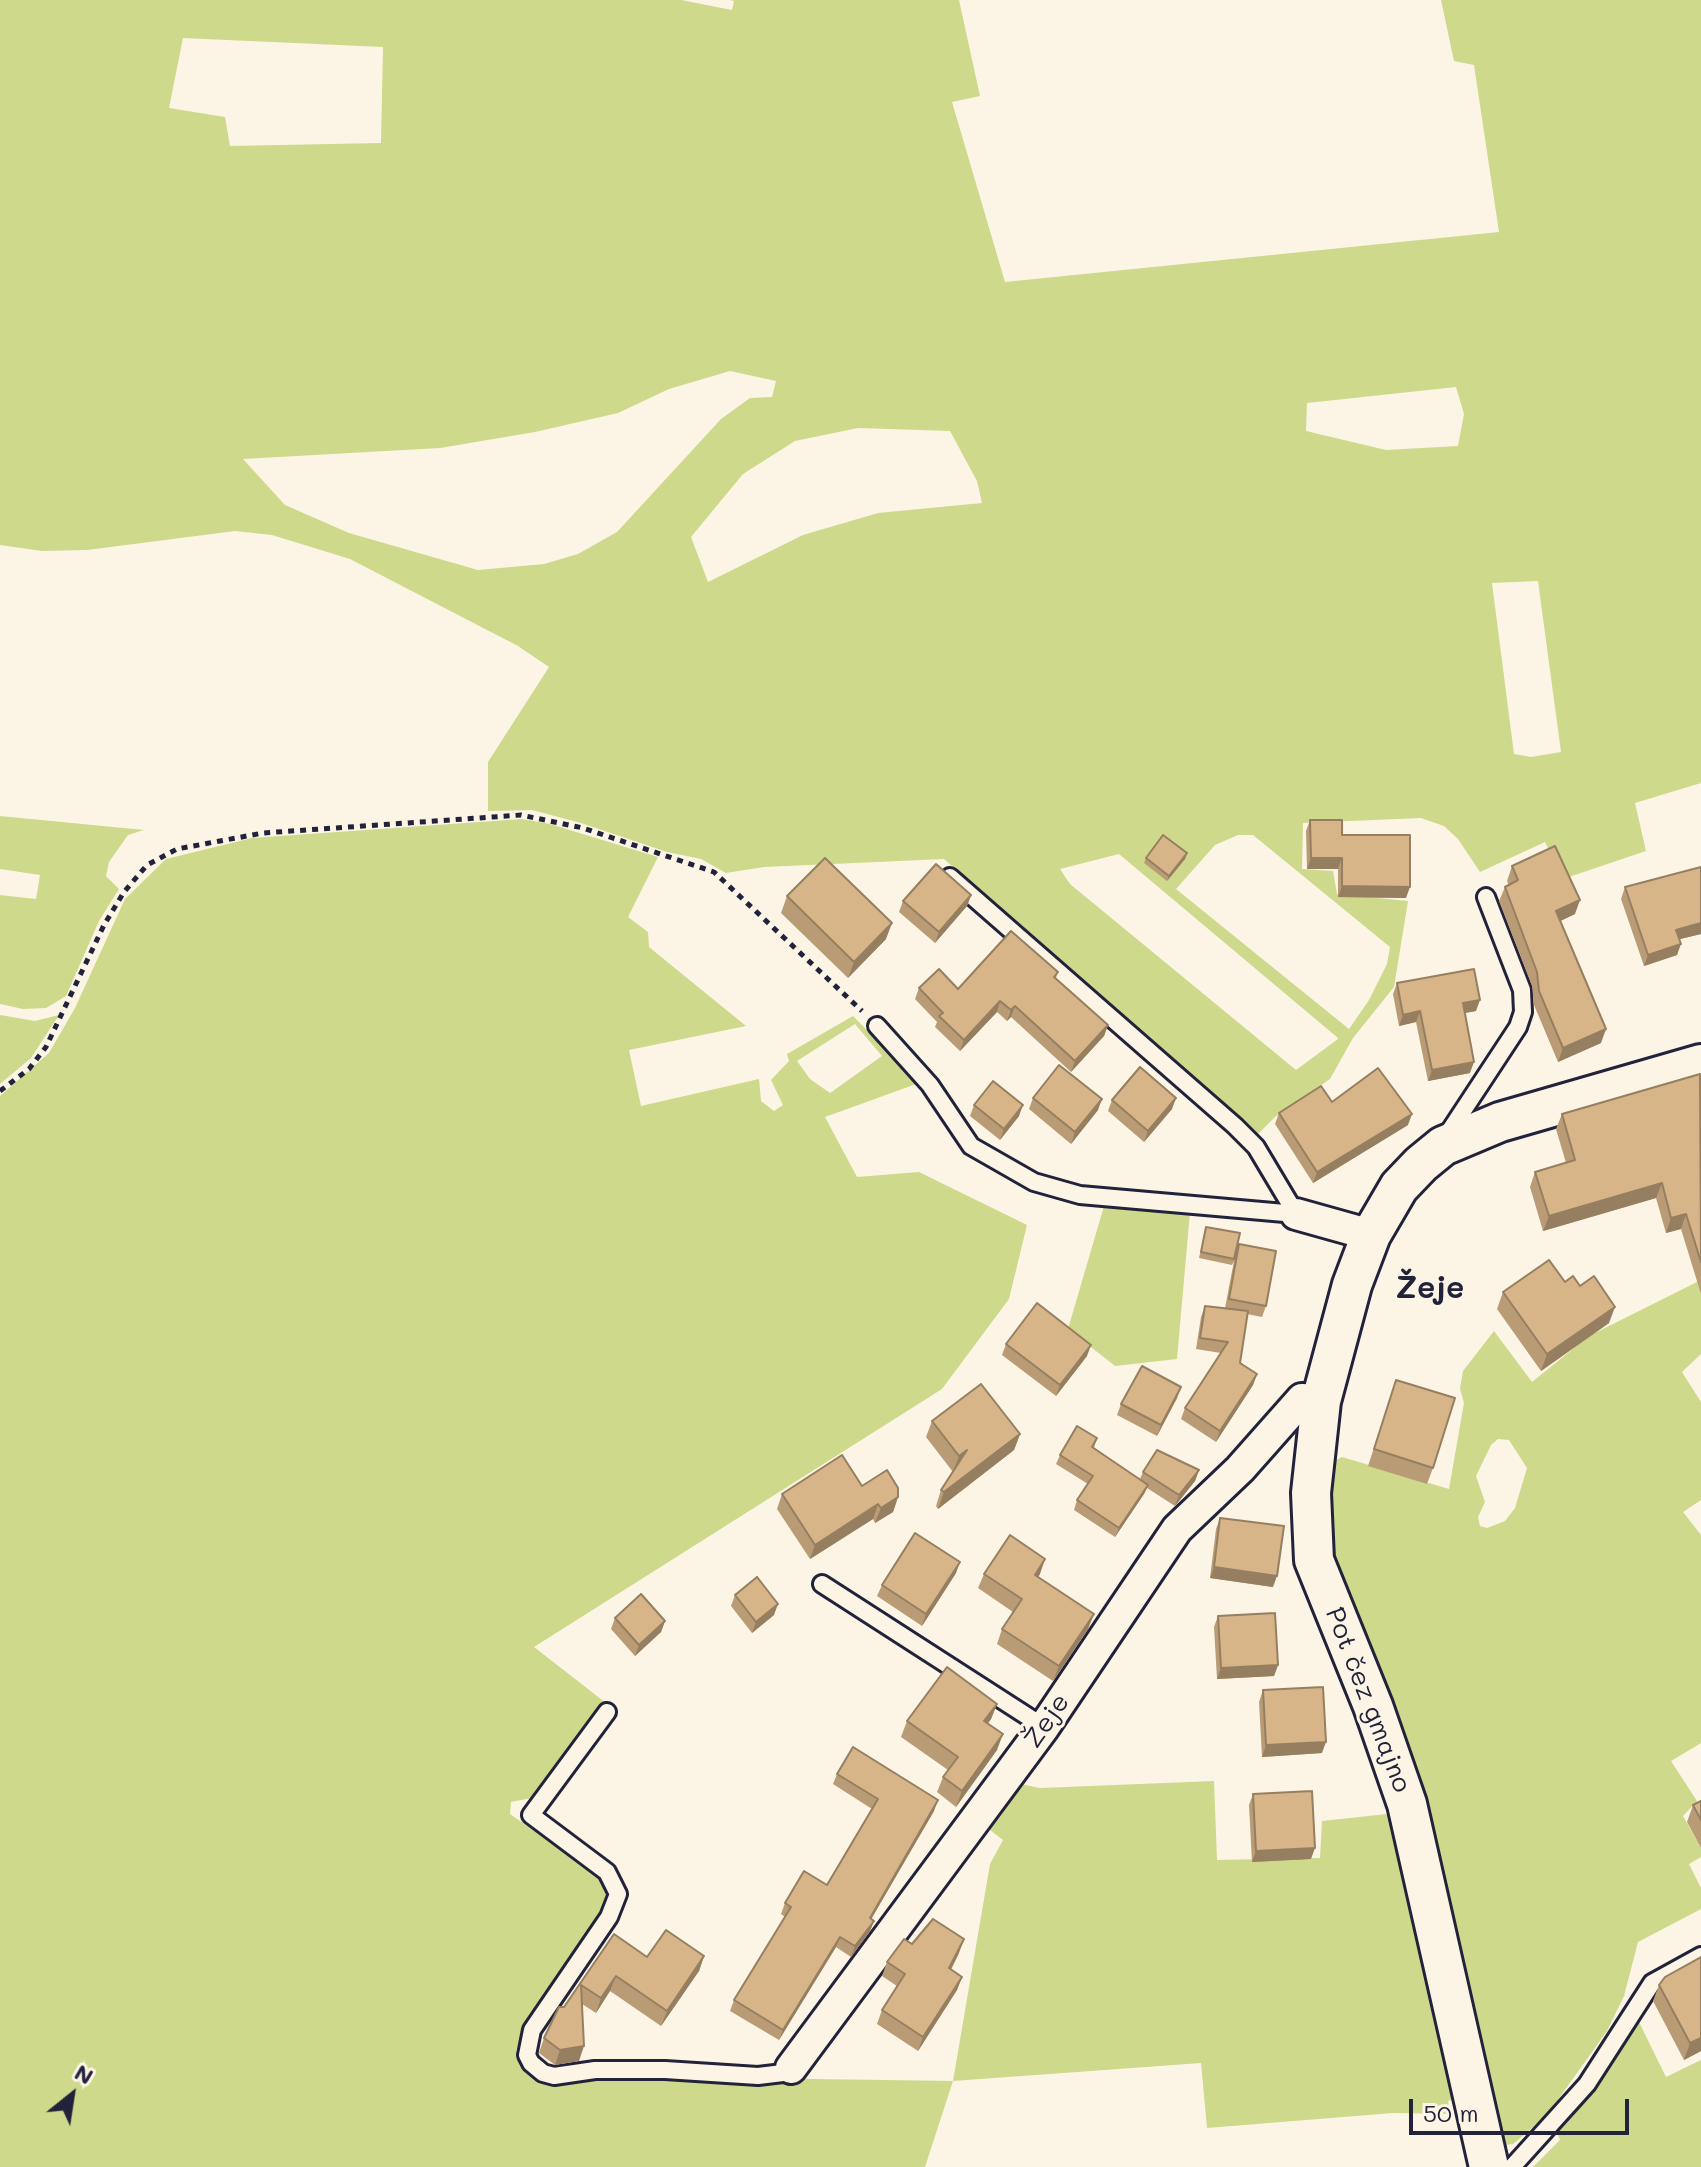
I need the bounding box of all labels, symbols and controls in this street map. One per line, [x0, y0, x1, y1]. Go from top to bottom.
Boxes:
district label: Žeje [1396, 1271, 1464, 1307]
street label: Pot čez gmajno [1318, 1603, 1418, 1797]
street label: Žeje [1018, 1688, 1076, 1754]
north arrow [32, 2055, 112, 2135]
text: N [70, 2057, 99, 2091]
scale bar [1413, 2083, 1633, 2133]
text: 50 m [1423, 2097, 1479, 2128]

